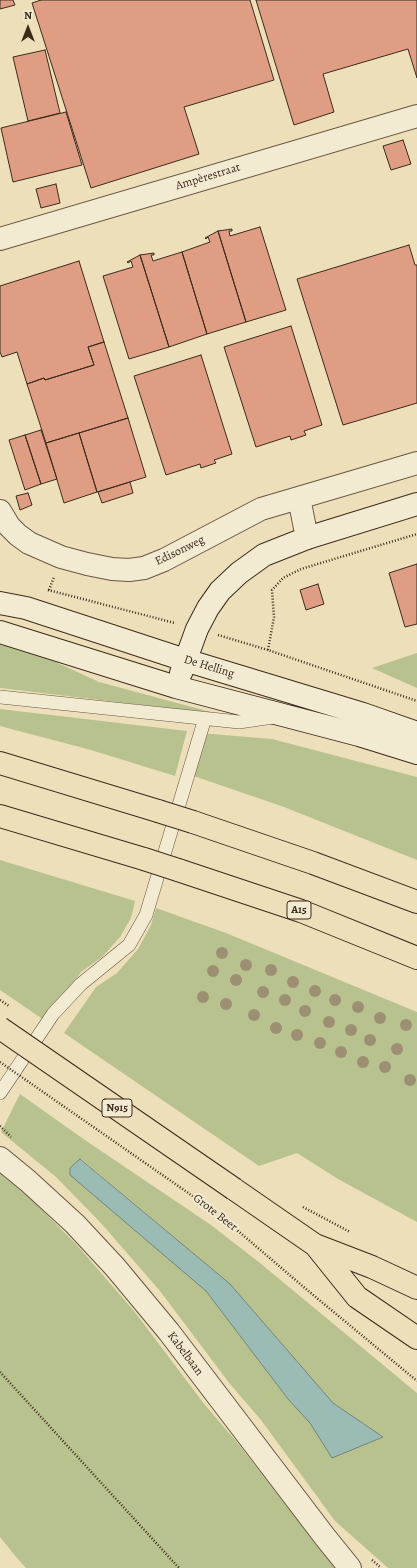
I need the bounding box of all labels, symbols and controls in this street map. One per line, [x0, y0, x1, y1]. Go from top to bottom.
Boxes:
north arrow [8, 8, 48, 48]
text: N [24, 8, 32, 23]
street label: Ampèrestraat [174, 160, 242, 194]
street label: Edisonweg [153, 533, 207, 569]
street label: De Helling [182, 652, 236, 682]
road number: A15 [287, 901, 311, 919]
road number: N915 [102, 1099, 132, 1117]
street label: Grote Beer [190, 1191, 240, 1235]
street label: Kabelbaan [164, 1329, 206, 1379]

